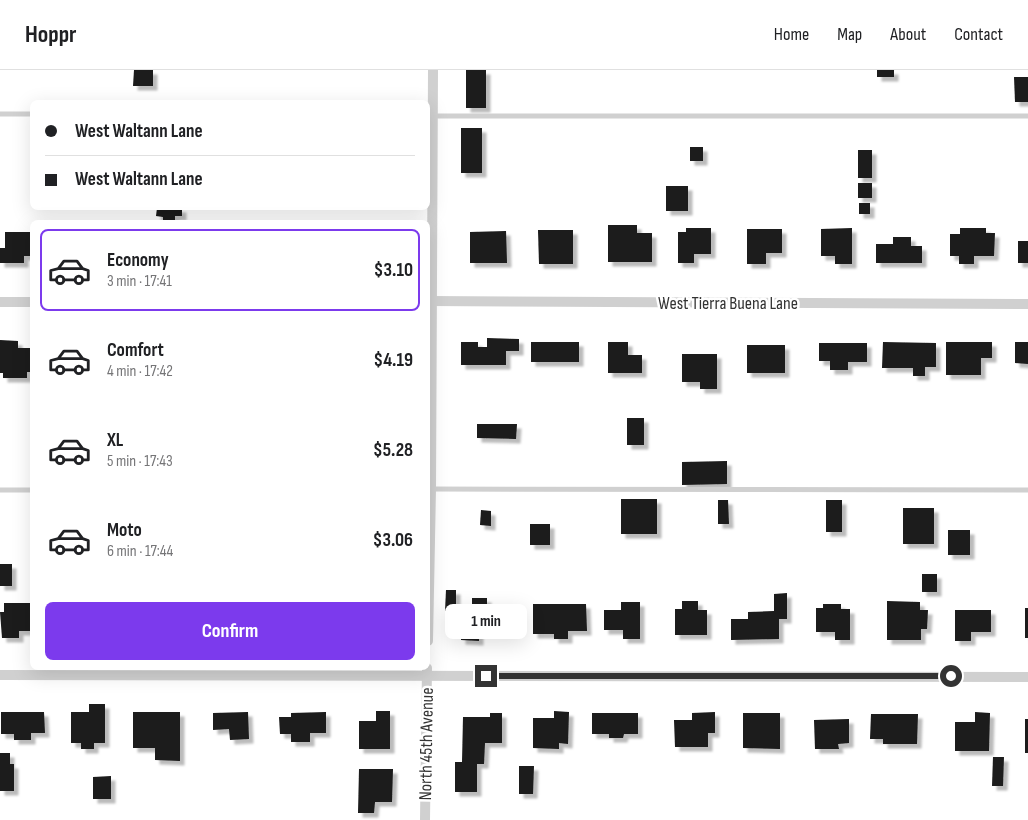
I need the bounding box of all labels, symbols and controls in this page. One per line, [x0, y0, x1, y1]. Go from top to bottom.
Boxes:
text: Hoppr [25, 20, 76, 49]
text: Home [774, 24, 809, 45]
text: Map [837, 24, 862, 45]
text: About [890, 24, 926, 45]
text: Contact [954, 24, 1003, 45]
text: West Waltann Lane [75, 120, 203, 143]
text: West Waltann Lane [75, 168, 203, 191]
icon: car [47, 248, 92, 293]
text: Economy [107, 249, 169, 272]
text: $3.10 [374, 259, 413, 282]
text: 3 min · 17:41 [107, 272, 172, 291]
street label: West Tierra Buena Lane [658, 293, 798, 314]
icon: car [47, 338, 92, 383]
text: Comfort [107, 339, 164, 362]
text: $4.19 [374, 349, 413, 372]
text: 4 min · 17:42 [107, 362, 173, 381]
icon: car [47, 428, 92, 473]
text: XL [107, 429, 123, 452]
text: $5.28 [373, 439, 413, 462]
text: 5 min · 17:43 [107, 452, 173, 471]
icon: car [47, 518, 92, 563]
text: Moto [107, 519, 142, 542]
text: $3.06 [373, 529, 413, 552]
text: 6 min · 17:44 [107, 542, 173, 561]
button: Confirm [45, 602, 415, 660]
callout: 1 min [445, 604, 527, 638]
text: 1 min [471, 612, 501, 631]
route end [475, 665, 497, 687]
route start [940, 665, 962, 687]
street label: North 45th Avenue [415, 687, 438, 801]

